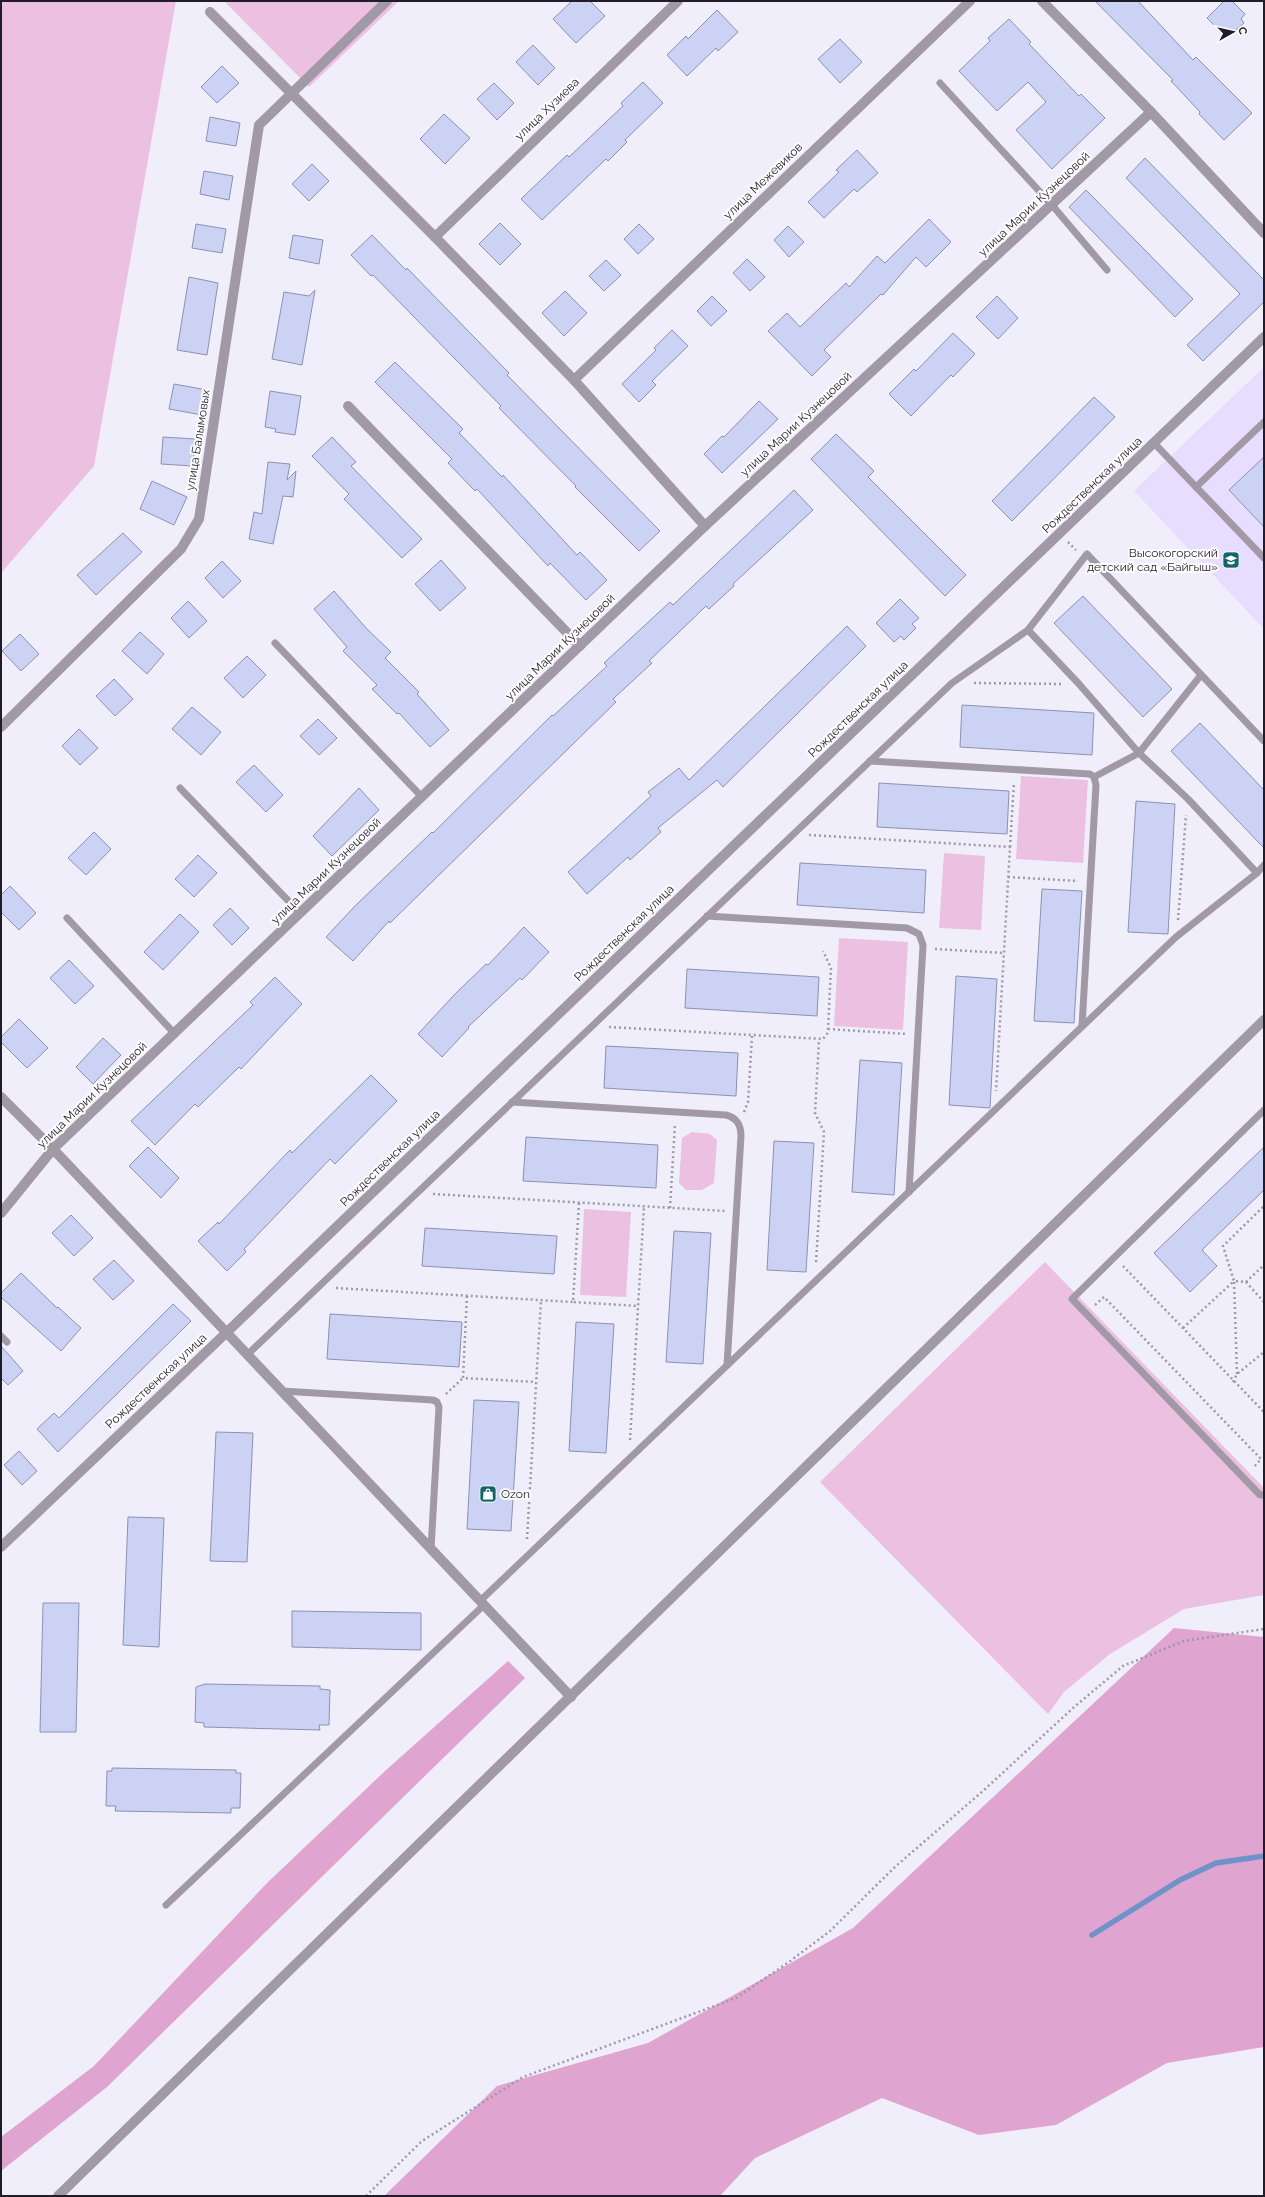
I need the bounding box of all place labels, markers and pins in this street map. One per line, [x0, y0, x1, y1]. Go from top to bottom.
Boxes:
place label: Высокогорский детский сад «Байгыш» [1087, 546, 1218, 574]
school or university icon: Высокогорский детский сад «Байгыш» [1221, 550, 1241, 570]
shop icon: Ozon [478, 1484, 498, 1504]
place label: Ozon [501, 1487, 530, 1501]

